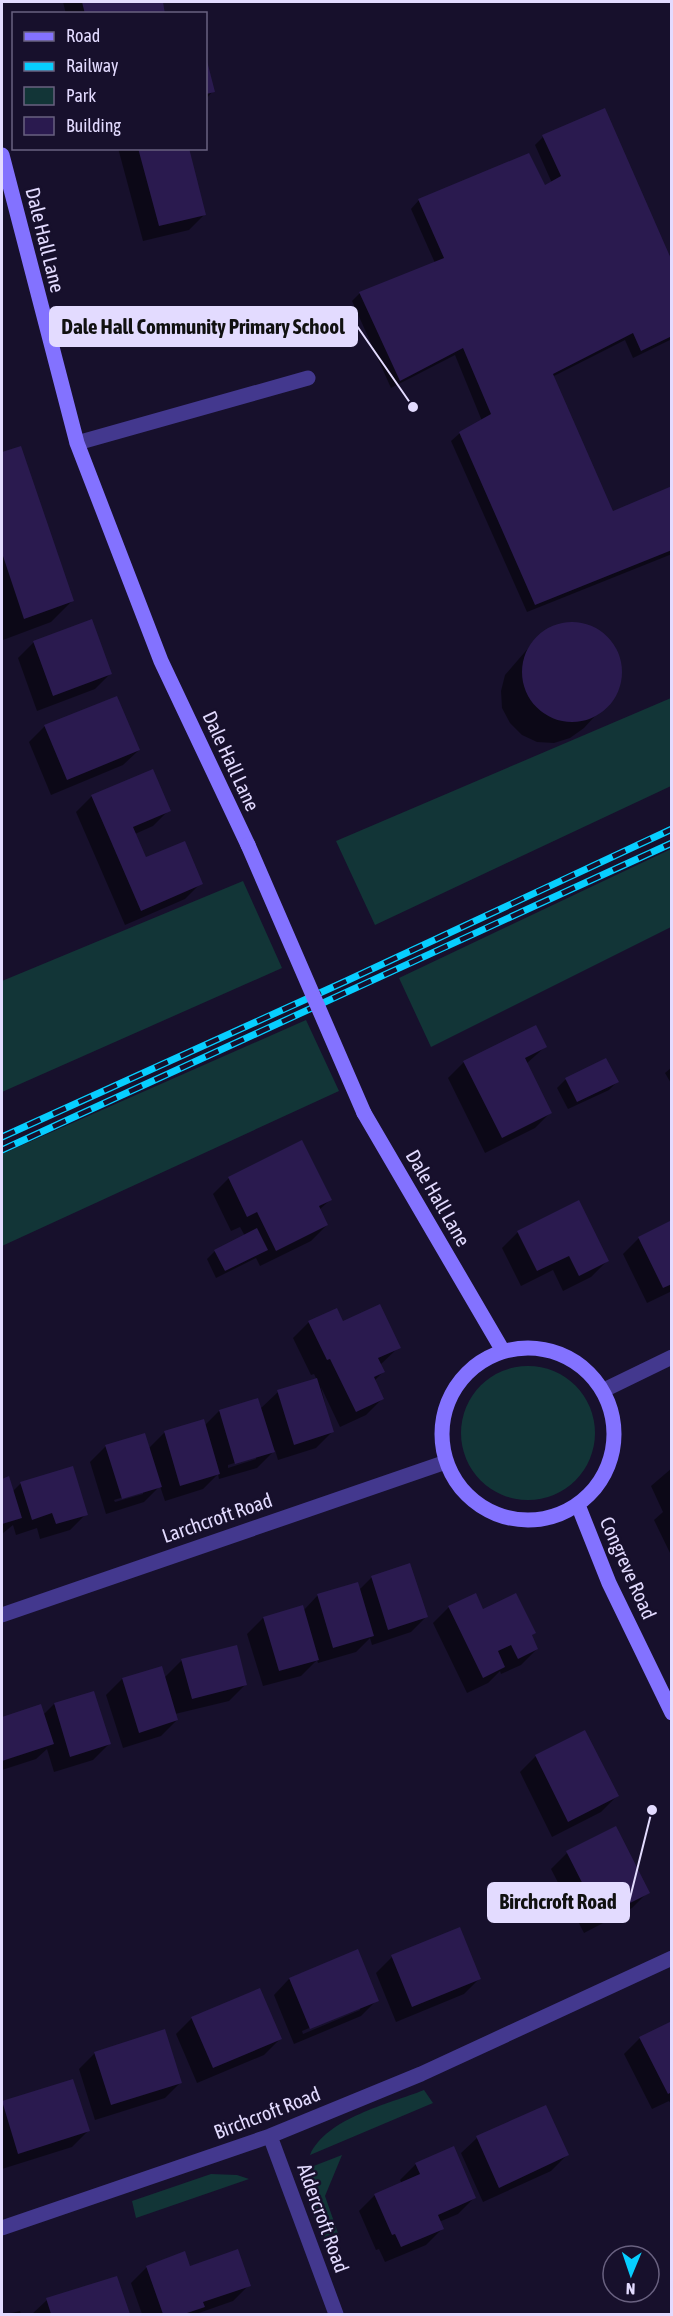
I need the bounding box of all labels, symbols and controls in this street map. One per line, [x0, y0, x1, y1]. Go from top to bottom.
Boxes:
legend [12, 12, 207, 150]
text: Road [66, 25, 100, 46]
text: Railway [66, 55, 118, 76]
text: Park [66, 85, 96, 106]
text: Building [66, 115, 121, 136]
street label: Dale Hall Lane [21, 185, 70, 295]
callout: Dale Hall Community Primary School [50, 307, 357, 346]
text: Dale Hall Community Primary School [61, 314, 345, 338]
street label: Dale Hall Lane [198, 707, 265, 814]
street label: Dale Hall Lane [402, 1145, 475, 1250]
street label: Larchcroft Road [159, 1488, 275, 1547]
street label: Congreve Road [596, 1513, 661, 1623]
callout: Birchcroft Road [488, 1883, 629, 1922]
text: Birchcroft Road [499, 1889, 617, 1913]
street label: Birchcroft Road [210, 2082, 323, 2143]
street label: Aldercroft Road [293, 2160, 354, 2275]
north arrow [601, 2244, 661, 2304]
text: N [625, 2280, 636, 2298]

